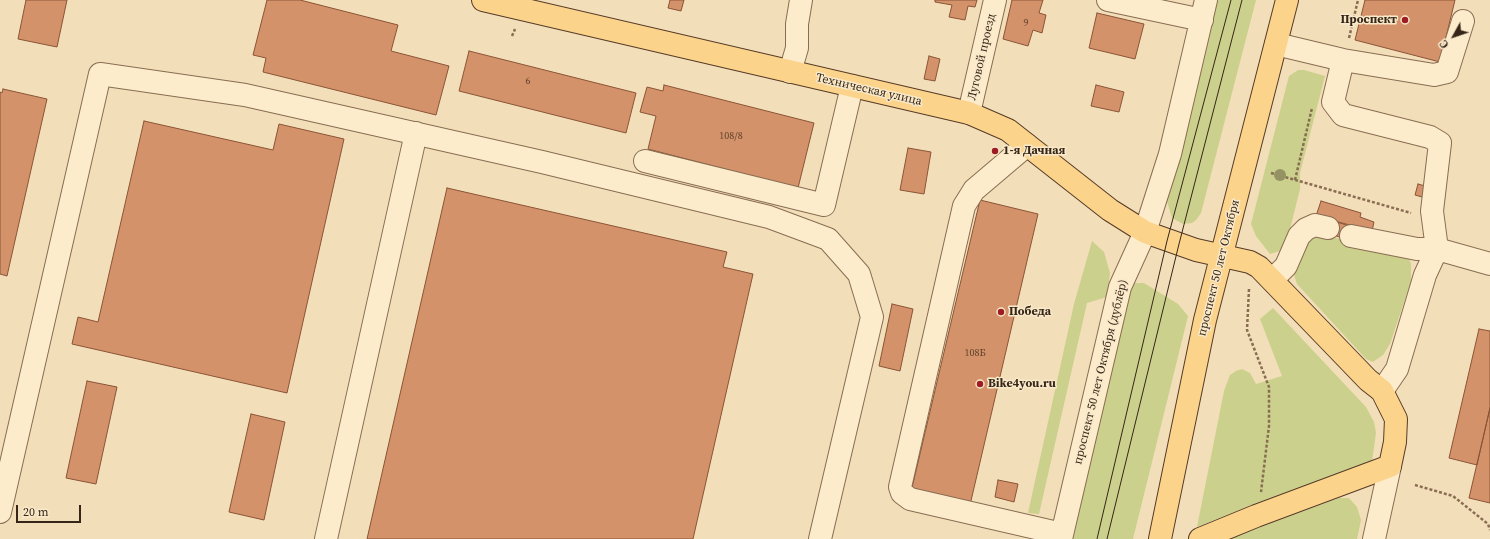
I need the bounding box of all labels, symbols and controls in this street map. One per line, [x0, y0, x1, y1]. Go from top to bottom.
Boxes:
street label: Луговой проезд [965, 12, 999, 102]
place label: Проспект [1341, 13, 1397, 27]
marker: Проспект [1400, 15, 1410, 25]
north arrow [1434, 16, 1474, 56]
house number: 9 [1024, 17, 1028, 29]
text: С [1436, 37, 1452, 51]
street label: Техническая улица [815, 71, 923, 109]
house number: 6 [526, 75, 530, 87]
house number: 108/8 [719, 130, 743, 142]
place label: 1-я Дачная [1003, 144, 1065, 158]
marker: 1-я Дачная [990, 146, 1000, 156]
street label: проспект 50 лет Октября [1195, 198, 1243, 338]
street label: проспект 50 лет Октября (дублёр) [1071, 278, 1131, 466]
place label: Победа [1009, 305, 1051, 319]
marker: Победа [996, 307, 1006, 317]
house number: 108Б [964, 347, 986, 359]
place label: Bike4you.ru [988, 377, 1056, 391]
marker: Bike4you.ru [975, 379, 985, 389]
scale bar [18, 497, 83, 523]
text: 20 m [23, 504, 49, 520]

